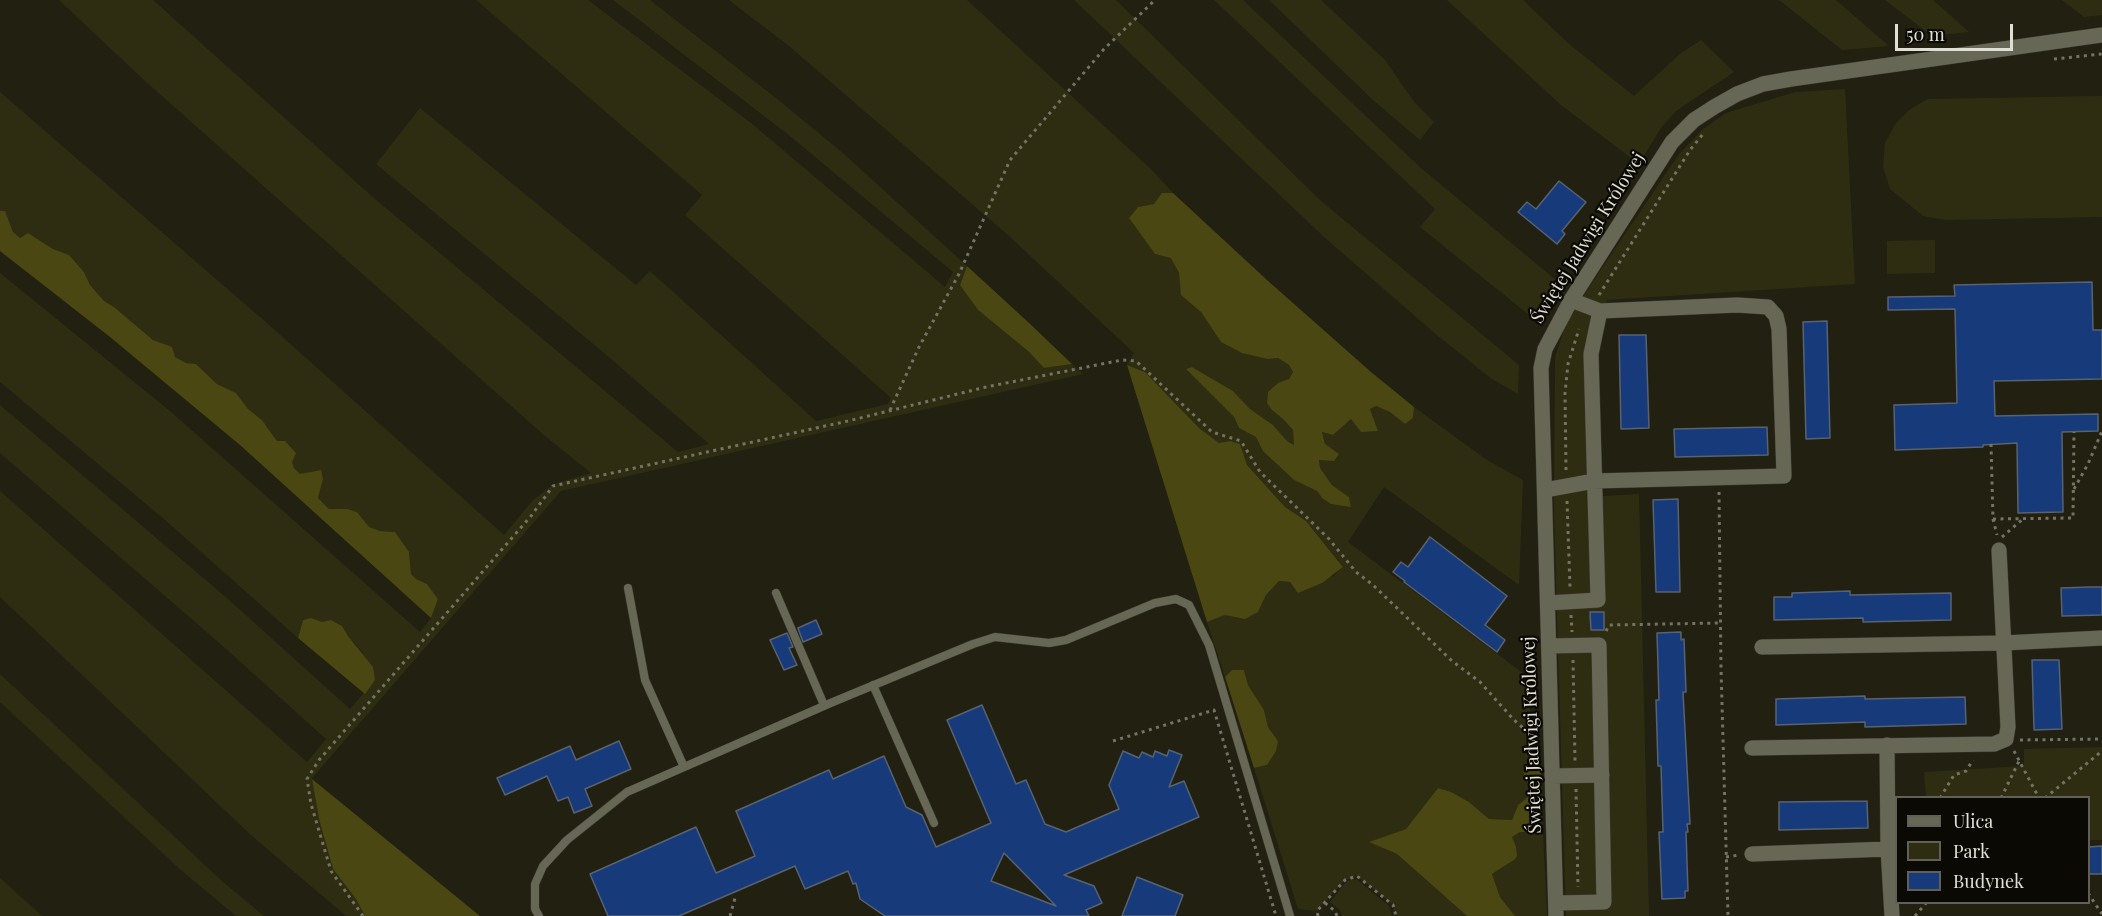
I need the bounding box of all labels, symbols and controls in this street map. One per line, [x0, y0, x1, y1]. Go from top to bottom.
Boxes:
scale bar [1898, 12, 2016, 50]
text: 50 m [1906, 22, 1945, 46]
street label: Świętej Jadwigi Królowej [1527, 149, 1649, 327]
street label: Świętej Jadwigi Królowej [1518, 636, 1546, 834]
legend [1895, 796, 2090, 904]
text: Ulica [1953, 809, 1993, 833]
text: Park [1953, 839, 1990, 863]
text: Budynek [1953, 869, 2024, 893]

